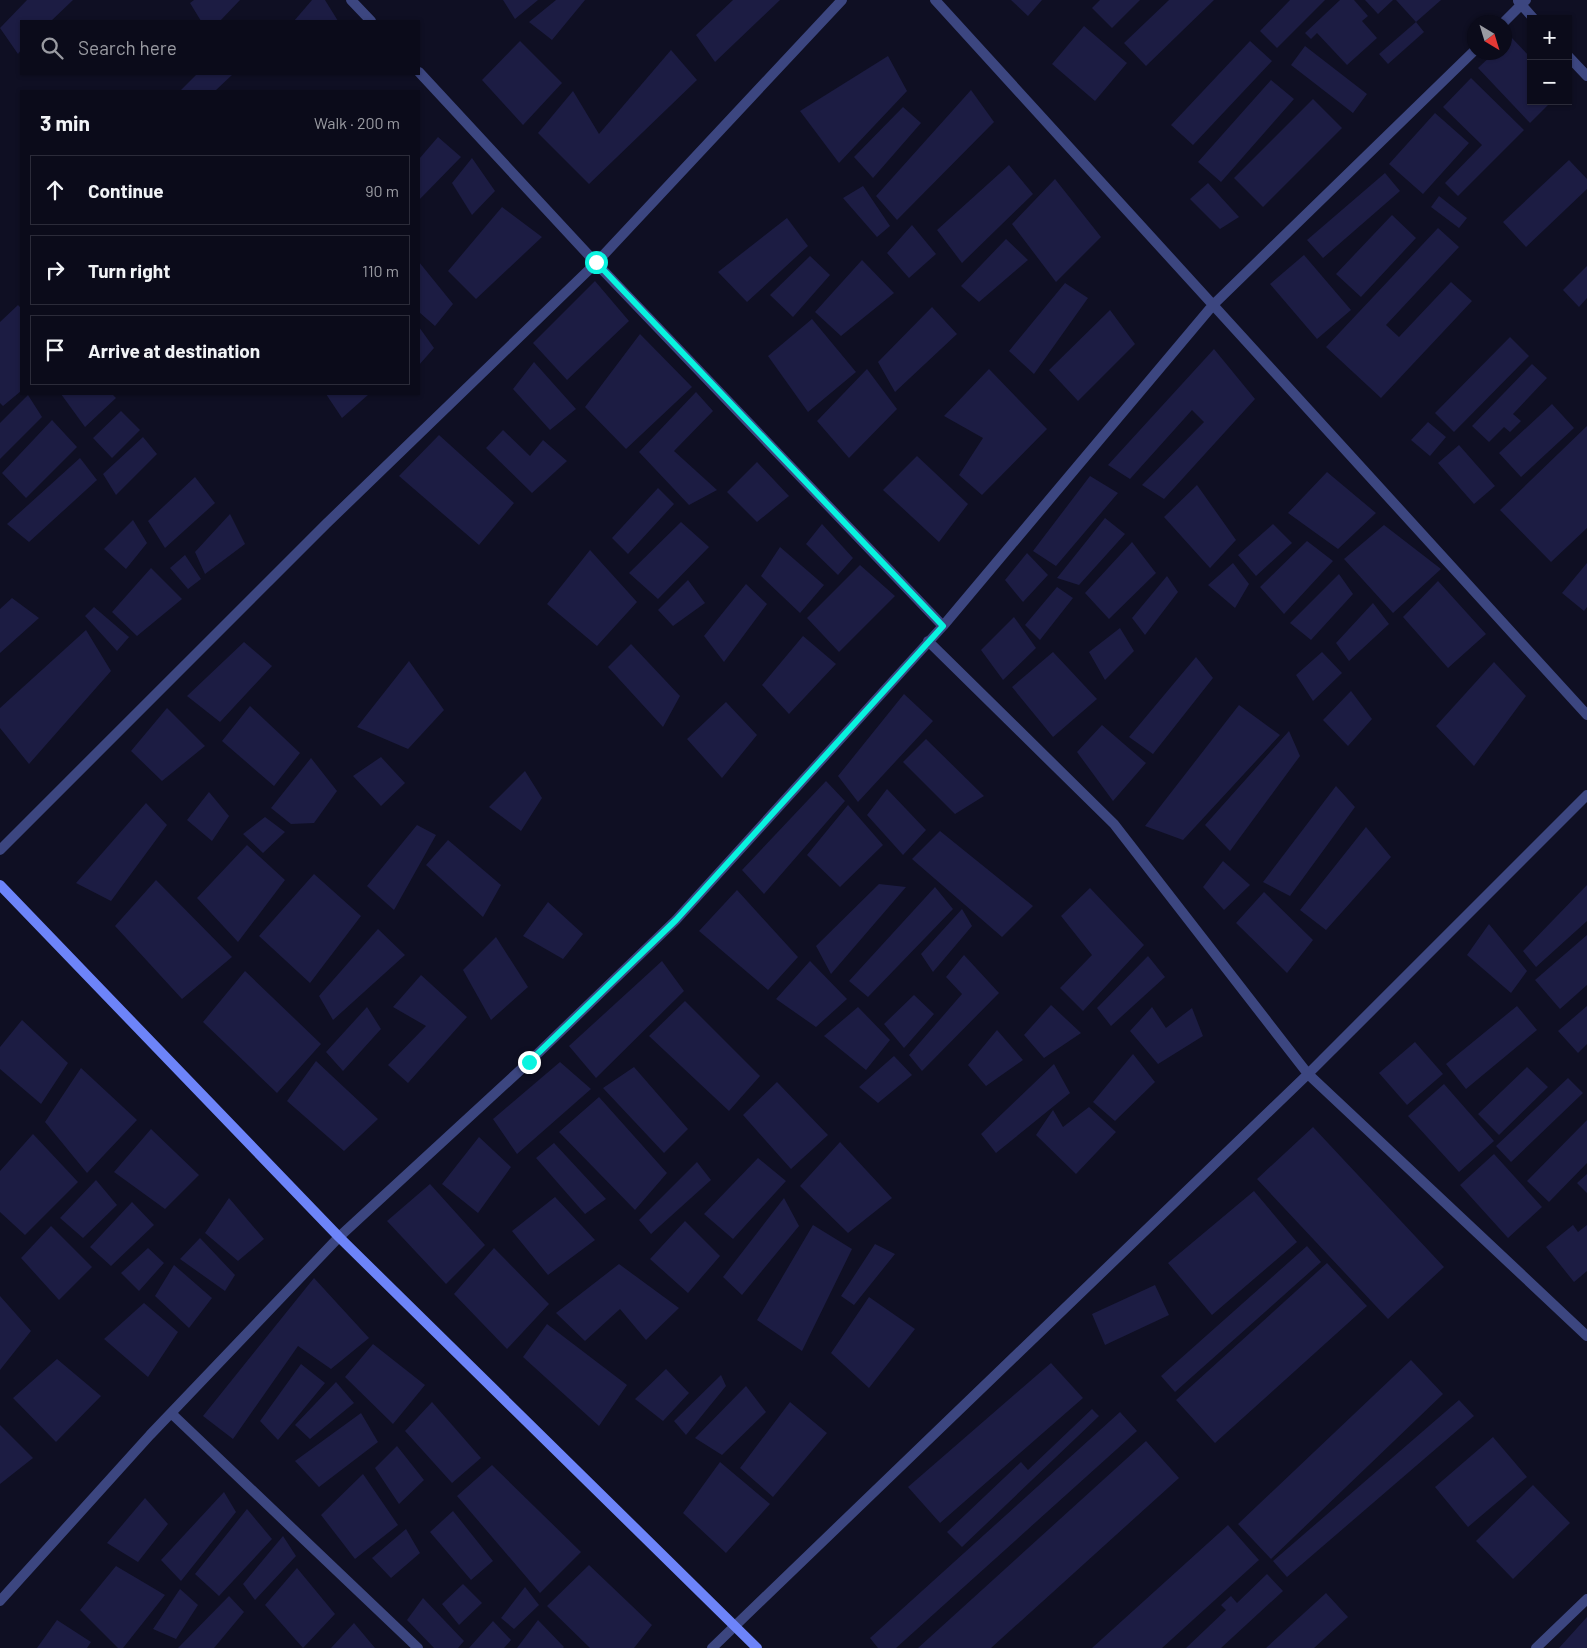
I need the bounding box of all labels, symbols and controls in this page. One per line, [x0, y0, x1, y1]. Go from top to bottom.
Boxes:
north arrow [1467, 15, 1512, 60]
map controls [1527, 15, 1572, 105]
button: + [1527, 15, 1572, 60]
search box [20, 20, 420, 75]
icon: search [38, 34, 66, 62]
text: Search here [78, 36, 177, 59]
button: − [1527, 60, 1572, 105]
text: 3 min [40, 110, 90, 135]
text: Walk · 200 m [314, 113, 400, 132]
icon: ahead [41, 176, 69, 204]
text: Continue [88, 179, 164, 202]
text: 90 m [365, 181, 399, 200]
route start [585, 251, 608, 274]
icon: right [41, 256, 69, 284]
text: Turn right [88, 259, 170, 282]
text: 110 m [362, 261, 399, 280]
icon: arrive [41, 336, 69, 364]
text: Arrive at destination [88, 339, 260, 362]
route end [518, 1051, 541, 1074]

